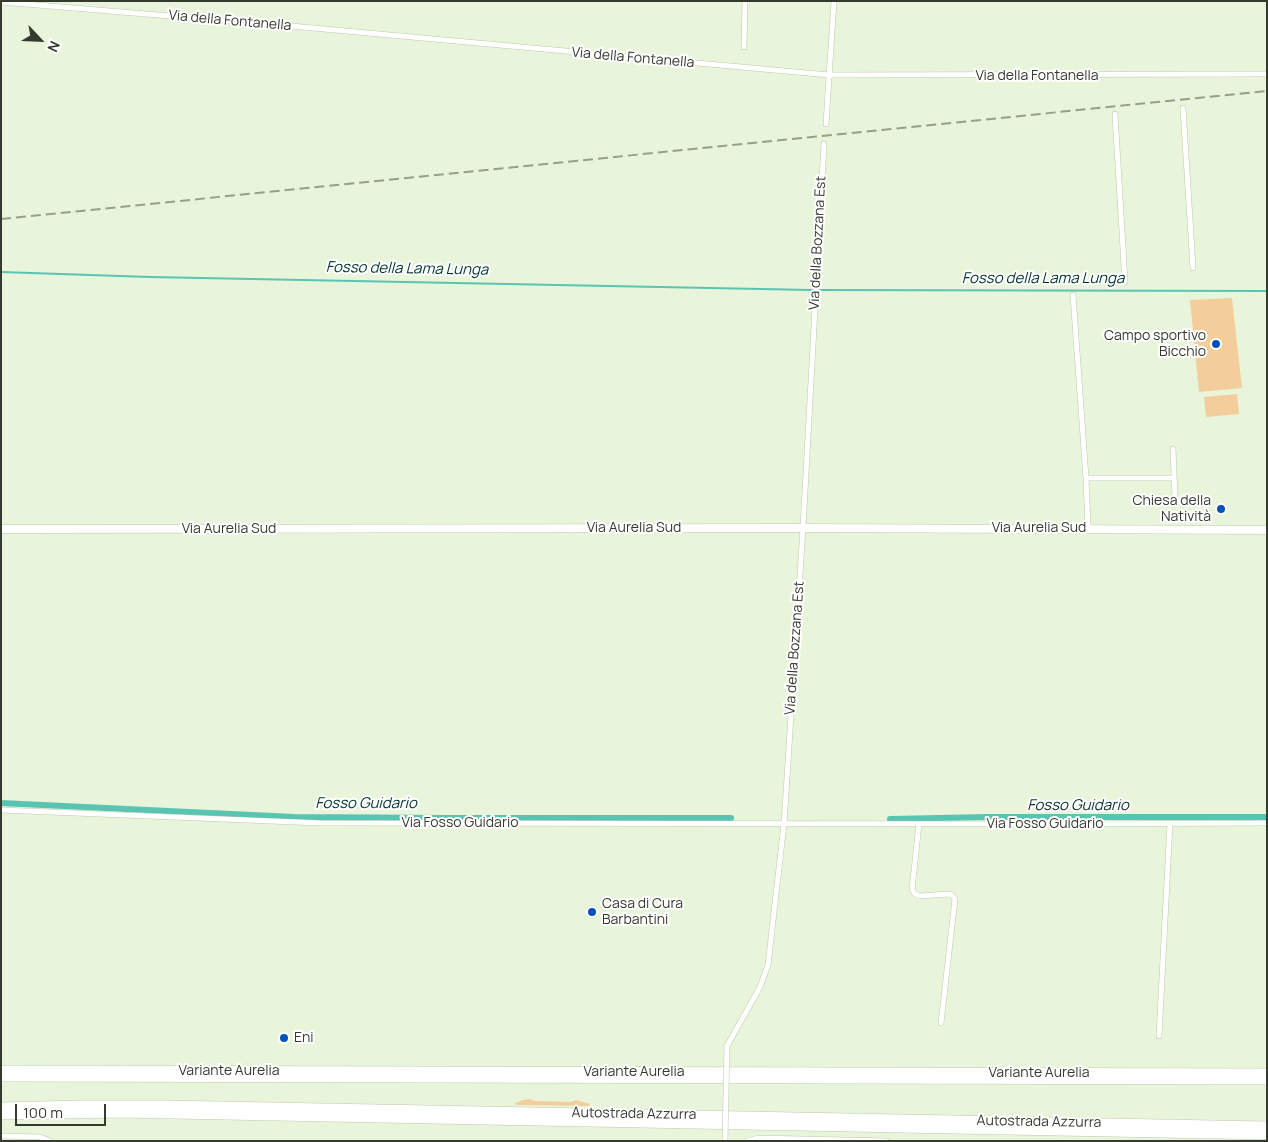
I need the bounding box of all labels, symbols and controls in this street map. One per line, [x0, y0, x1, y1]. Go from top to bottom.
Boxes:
street label: Via della Fontanella [168, 7, 292, 35]
north arrow [15, 15, 65, 65]
text: N [43, 38, 65, 55]
street label: Via della Fontanella [571, 44, 695, 72]
street label: Via della Fontanella [975, 68, 1099, 84]
street label: Via della Bozzana Est [806, 176, 830, 310]
water label: Fosso della Lama Lunga [326, 259, 488, 279]
water label: Fosso della Lama Lunga [962, 270, 1124, 288]
place label: Campo sportivo Bicchio [1104, 328, 1206, 361]
marker: Campo sportivo Bicchio [1210, 338, 1222, 350]
place label: Chiesa della Natività [1132, 493, 1211, 526]
marker: Chiesa della Natività [1215, 503, 1227, 515]
street label: Via Aurelia Sud [587, 520, 681, 536]
street label: Via Aurelia Sud [992, 520, 1086, 536]
street label: Via Aurelia Sud [182, 521, 276, 537]
street label: Via della Bozzana Est [782, 580, 808, 716]
water label: Fosso Guidario [315, 795, 417, 813]
water label: Fosso Guidario [1027, 797, 1129, 815]
street label: Via Fosso Guidario [402, 815, 518, 831]
street label: Via Fosso Guidario [987, 816, 1103, 832]
place label: Casa di Cura Barbantini [602, 896, 683, 929]
marker: Casa di Cura Barbantini [586, 906, 598, 918]
place label: Eni [294, 1030, 314, 1046]
marker: Eni [278, 1032, 290, 1044]
street label: Variante Aurelia [179, 1063, 279, 1079]
street label: Variante Aurelia [584, 1064, 684, 1080]
street label: Variante Aurelia [989, 1065, 1089, 1081]
scale bar [18, 1094, 109, 1126]
text: 100 m [23, 1102, 63, 1123]
street label: Autostrada Azzurra [572, 1105, 696, 1123]
street label: Autostrada Azzurra [977, 1113, 1101, 1131]

